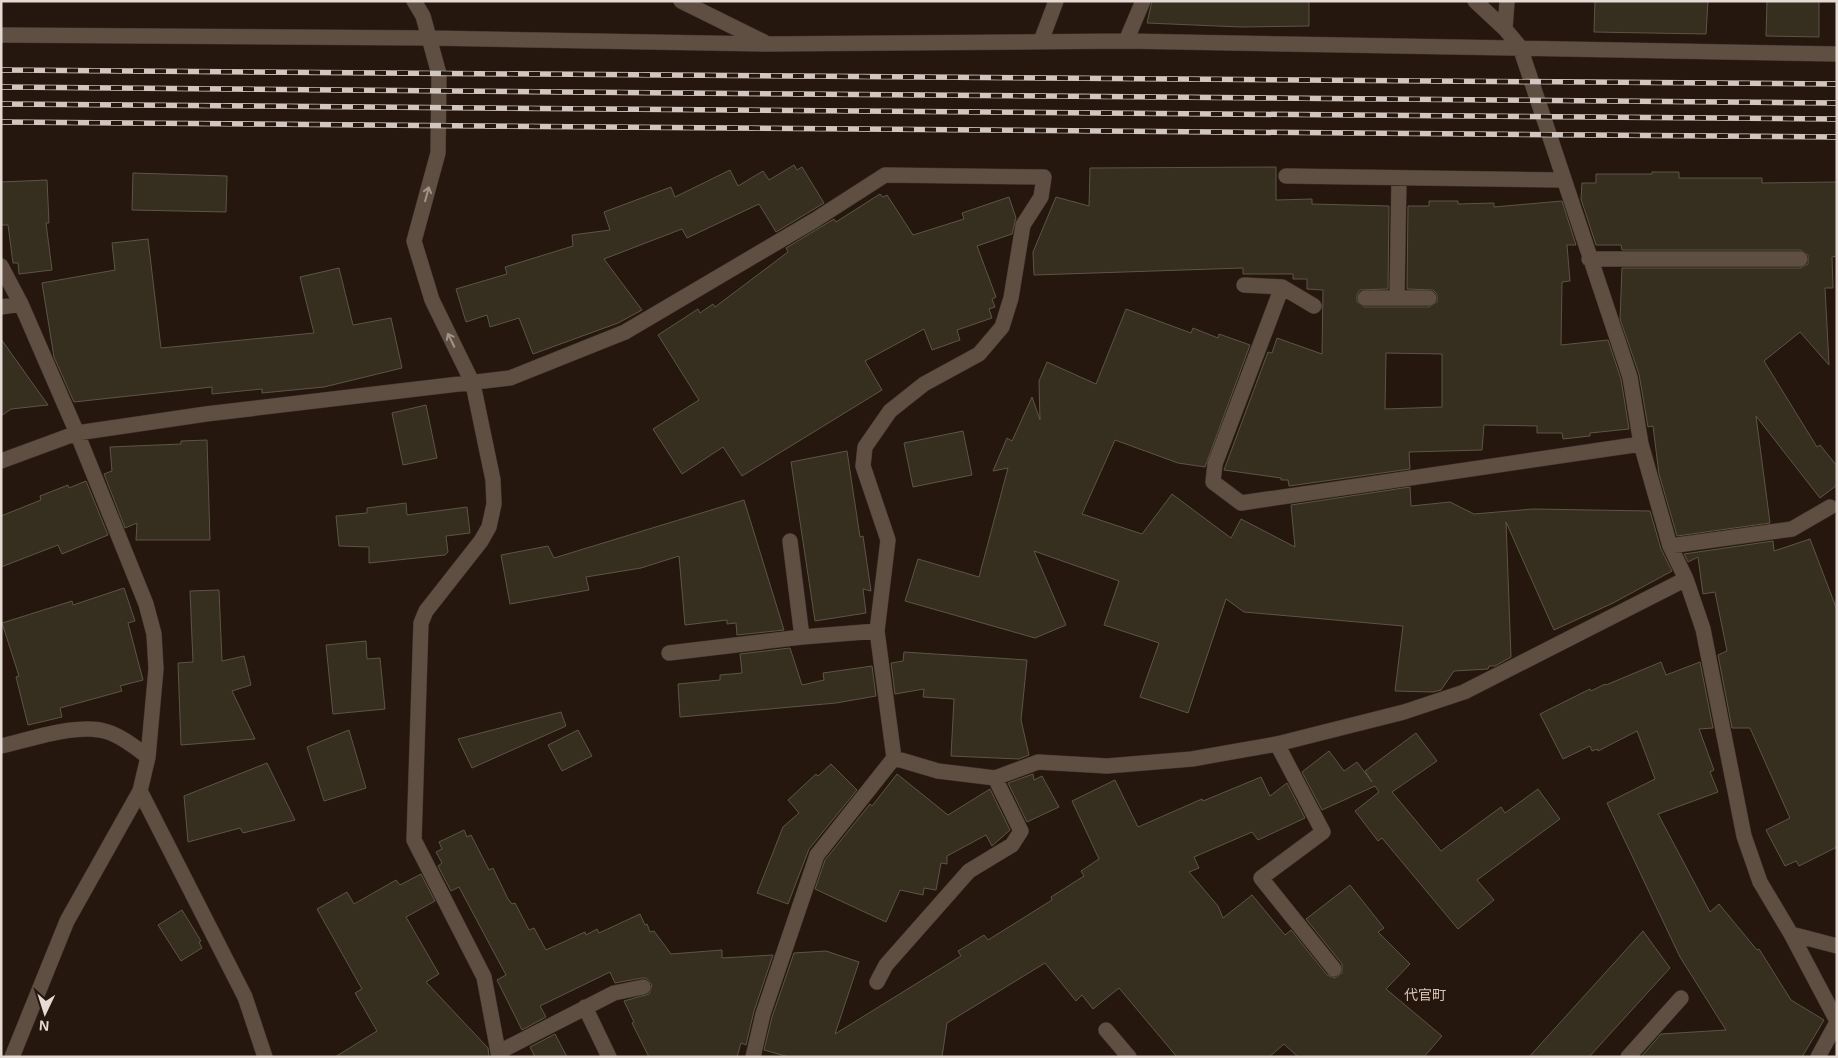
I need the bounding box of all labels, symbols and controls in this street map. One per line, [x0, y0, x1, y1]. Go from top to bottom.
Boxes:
one-way arrow [423, 187, 432, 203]
one-way arrow [446, 333, 456, 348]
district label: 代官町 [1404, 987, 1446, 1003]
north arrow [20, 988, 70, 1038]
text: N [38, 1018, 50, 1034]

